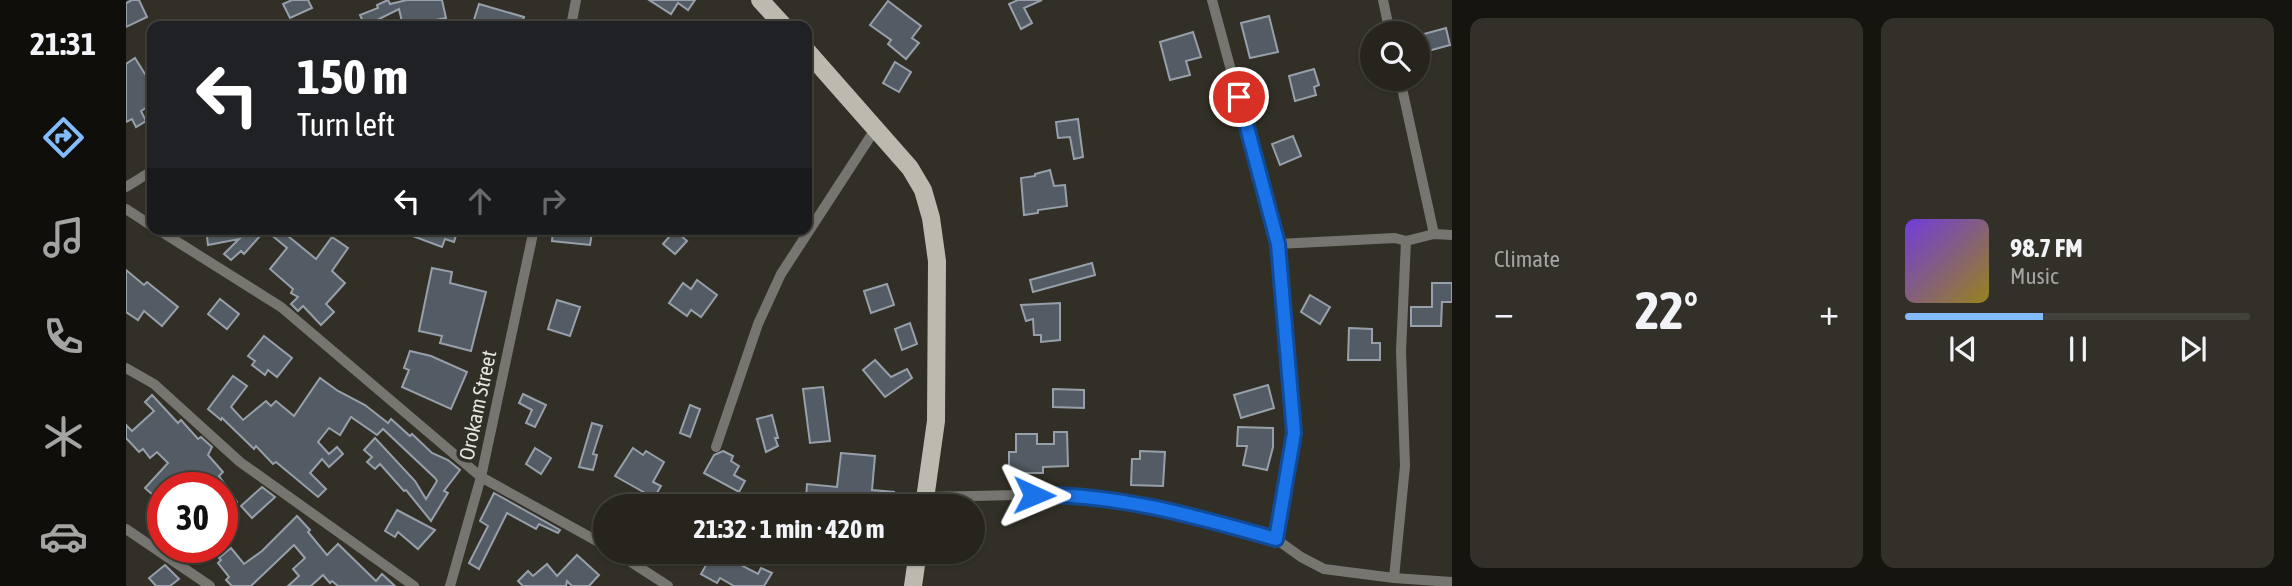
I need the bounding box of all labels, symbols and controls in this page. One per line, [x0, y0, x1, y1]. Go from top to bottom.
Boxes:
map controls [1360, 21, 1430, 91]
button: search [1360, 21, 1430, 91]
text: 21:31 [30, 25, 96, 62]
text: 150 m [297, 48, 408, 104]
icon: left [182, 49, 273, 140]
pin [1209, 67, 1269, 127]
icon: arrive [1220, 78, 1258, 116]
text: Turn left [297, 106, 395, 143]
icon: directions [39, 113, 88, 162]
icon: left [388, 182, 426, 220]
icon: ahead [461, 182, 499, 220]
icon: right [534, 182, 572, 220]
icon: music [39, 213, 88, 262]
text: 98.7 FM [2010, 233, 2083, 263]
text: Climate [1494, 246, 1560, 272]
text: Music [2010, 263, 2058, 289]
text: 22° [1635, 280, 1698, 340]
text: − [1494, 290, 1514, 333]
text: + [1819, 290, 1839, 333]
icon: phone [39, 312, 88, 361]
icon: previous [1944, 330, 1982, 368]
icon: pause [2059, 330, 2097, 368]
icon: next [2174, 330, 2212, 368]
street label: Orokam Street [454, 348, 500, 462]
icon: climate [39, 412, 88, 461]
position arrow [997, 458, 1071, 532]
speed limit sign: 30 [147, 472, 238, 563]
icon: car [39, 512, 88, 561]
text: 21:32 · 1 min · 420 m [694, 514, 884, 544]

